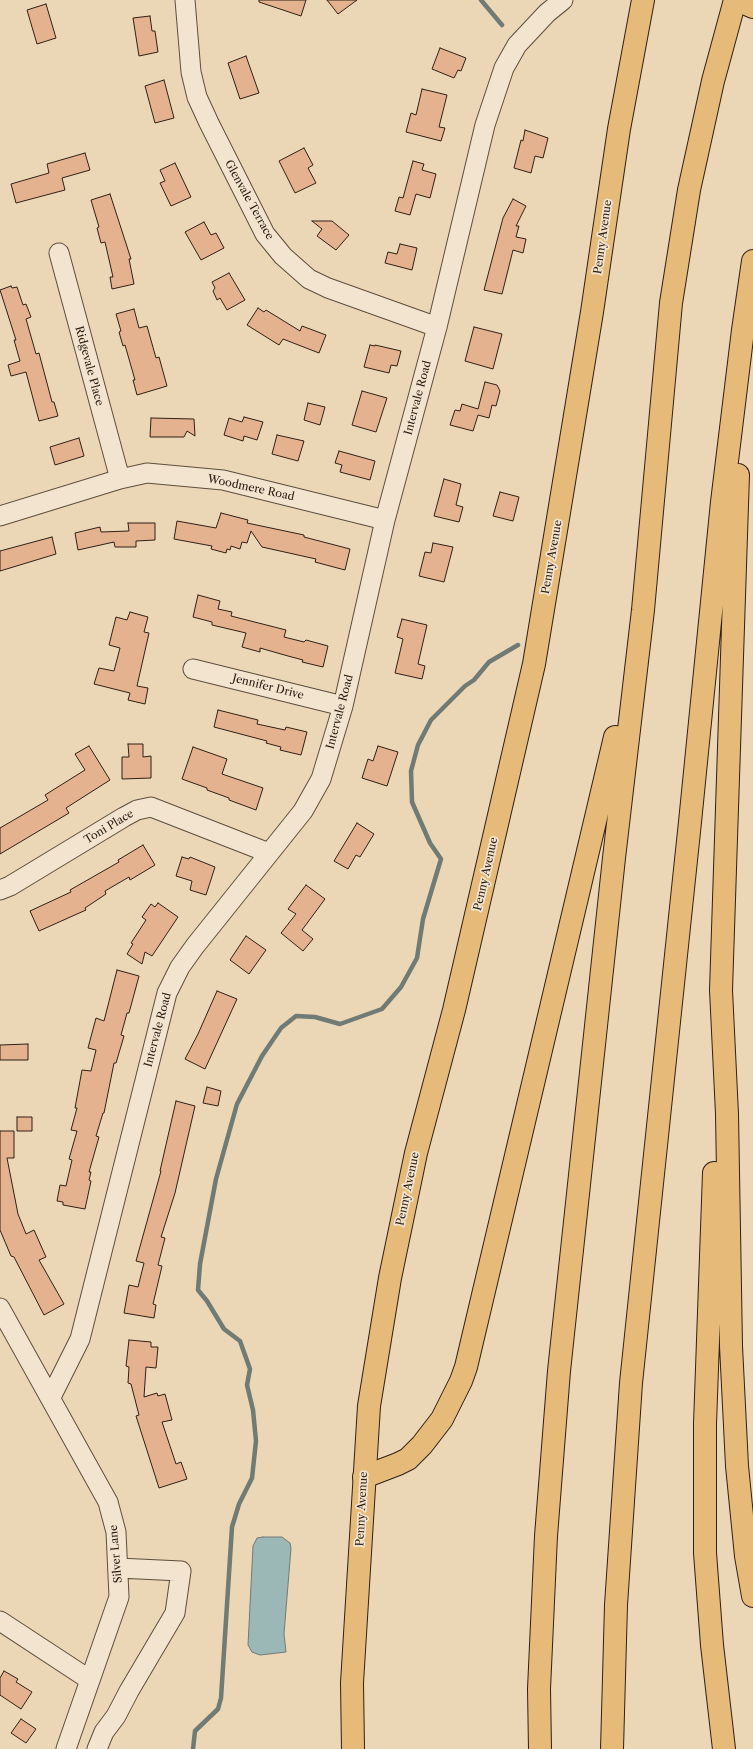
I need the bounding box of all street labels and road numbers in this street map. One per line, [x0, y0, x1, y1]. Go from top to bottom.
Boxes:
street label: Glenvale Terrace [222, 158, 276, 242]
street label: Penny Avenue [591, 199, 615, 275]
street label: Ridgevale Place [72, 325, 106, 407]
street label: Intervale Road [402, 359, 434, 437]
street label: Woodmere Road [206, 472, 296, 504]
street label: Penny Avenue [539, 519, 565, 595]
street label: Jennifer Drive [231, 672, 305, 702]
street label: Intervale Road [324, 673, 356, 751]
street label: Toni Place [82, 807, 136, 847]
street label: Penny Avenue [471, 836, 501, 912]
street label: Intervale Road [142, 991, 174, 1069]
street label: Penny Avenue [394, 1151, 422, 1227]
street label: Penny Avenue [353, 1471, 371, 1547]
street label: Silver Lane [107, 1524, 125, 1584]

